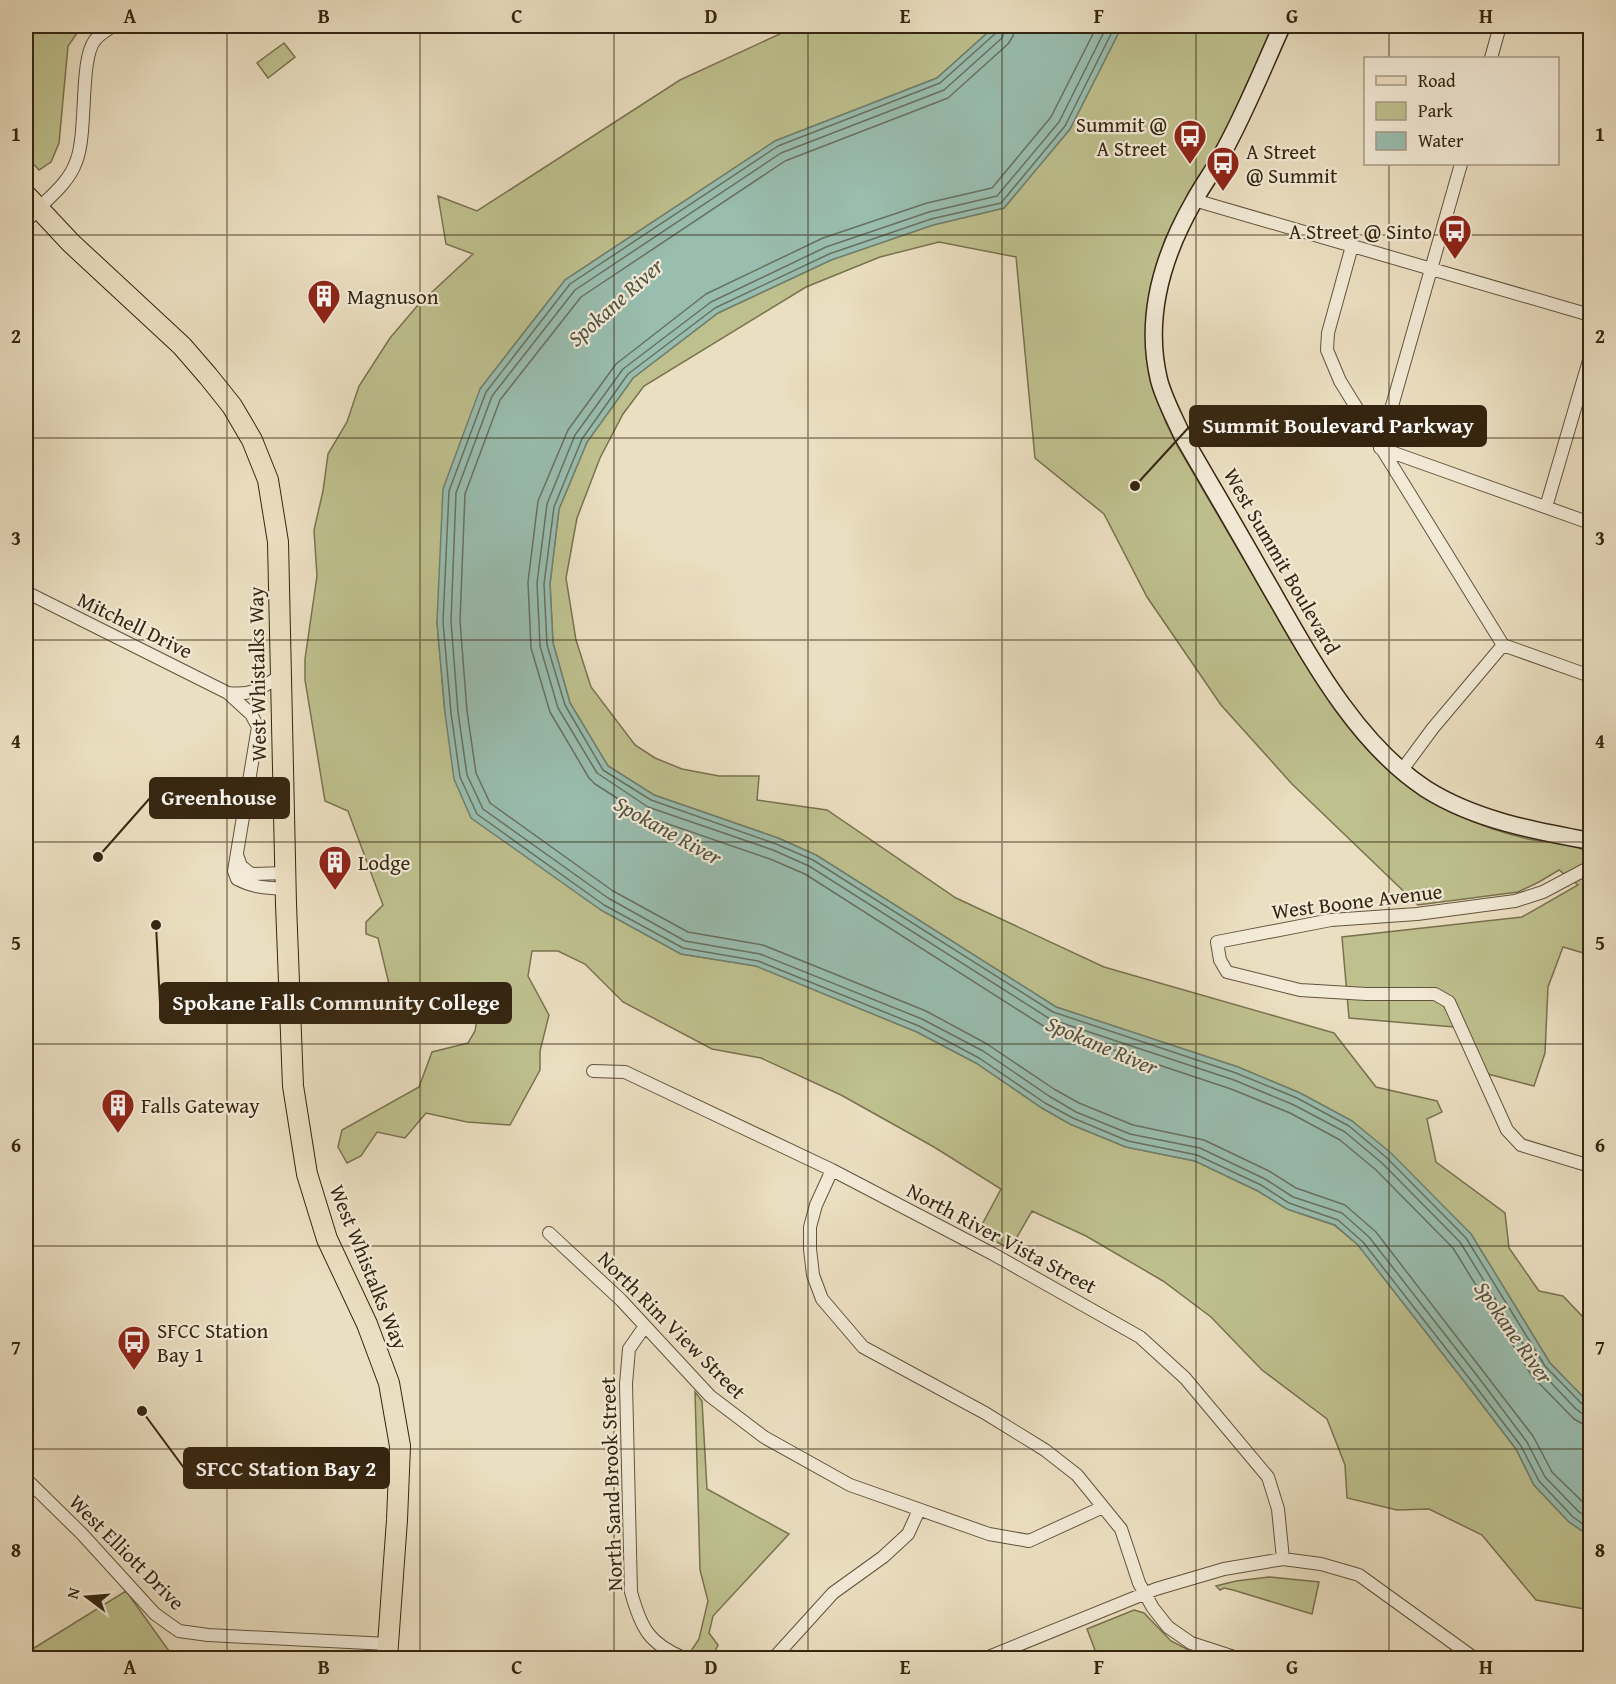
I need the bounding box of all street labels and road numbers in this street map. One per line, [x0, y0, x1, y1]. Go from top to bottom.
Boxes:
street label: West Summit Boulevard [1216, 462, 1348, 661]
street label: Mitchell Drive [72, 584, 198, 666]
street label: West Whistalks Way [240, 585, 274, 762]
street label: West Boone Avenue [1270, 875, 1444, 927]
street label: North River Vista Street [902, 1175, 1103, 1302]
street label: West Whistalks Way [322, 1180, 416, 1355]
street label: North Rim View Street [591, 1244, 754, 1407]
street label: North Sand Brook Street [592, 1376, 630, 1592]
street label: West Elliott Drive [62, 1487, 192, 1617]

